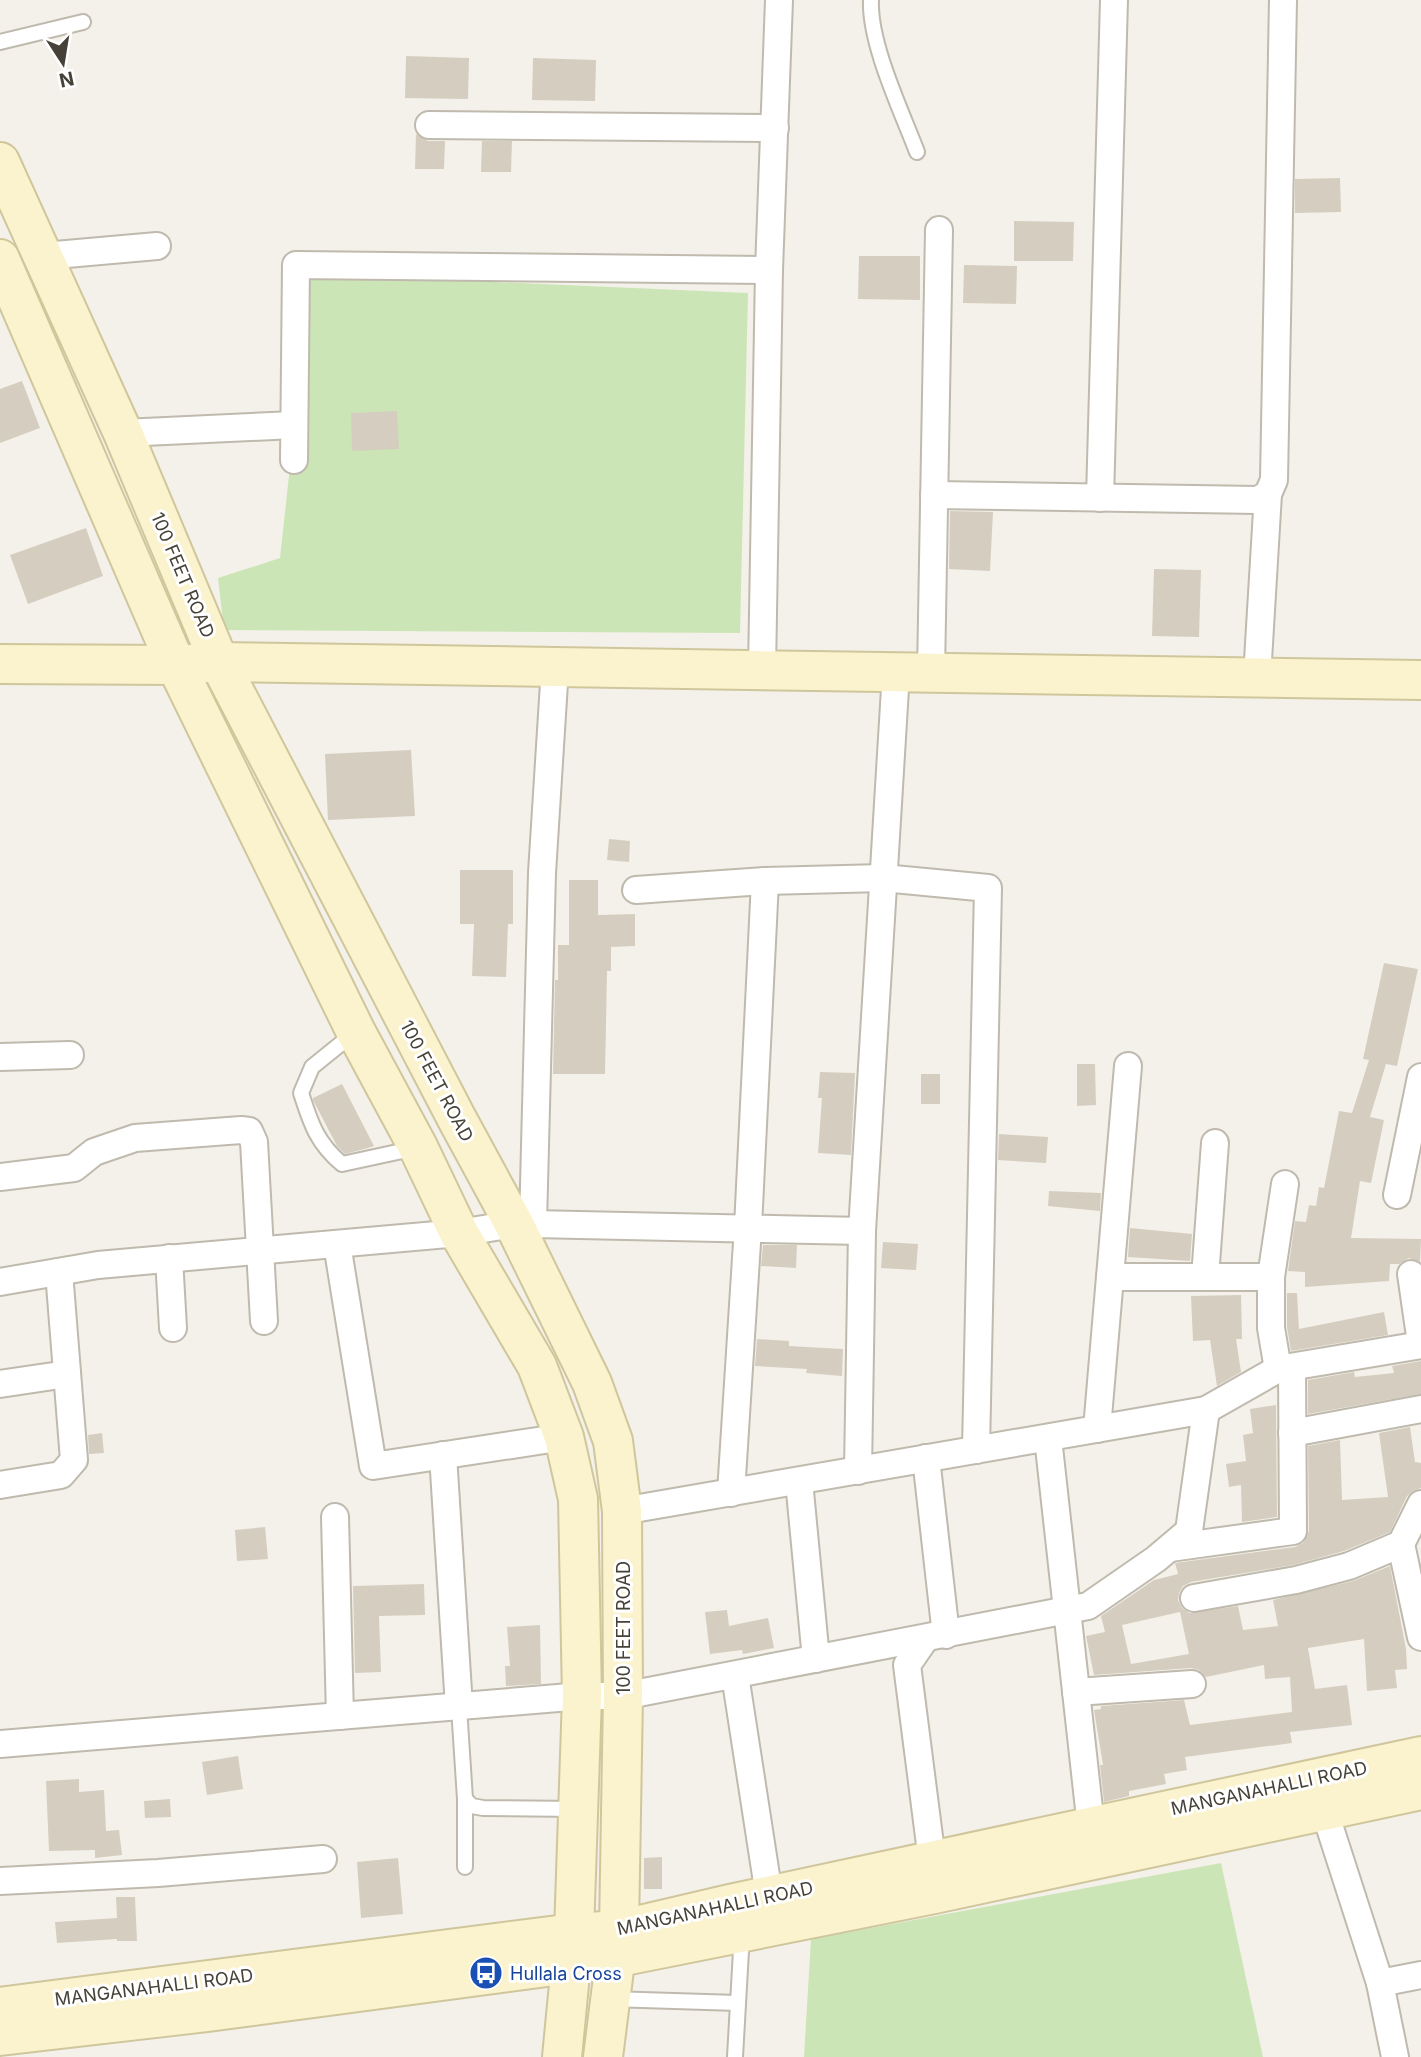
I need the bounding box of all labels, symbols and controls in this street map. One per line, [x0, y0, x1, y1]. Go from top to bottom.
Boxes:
north arrow [28, 28, 98, 98]
text: N [57, 66, 76, 92]
street label: 100 FEET ROAD [147, 509, 219, 641]
street label: 100 FEET ROAD [396, 1017, 478, 1145]
street label: 100 FEET ROAD [613, 1561, 634, 1695]
street label: MANGANAHALLI ROAD [1169, 1757, 1369, 1819]
street label: MANGANAHALLI ROAD [615, 1877, 815, 1939]
bus stop icon: Hullala Cross [467, 1954, 505, 1992]
place label: Hullala Cross [510, 1963, 622, 1984]
street label: MANGANAHALLI ROAD [54, 1964, 254, 2010]

